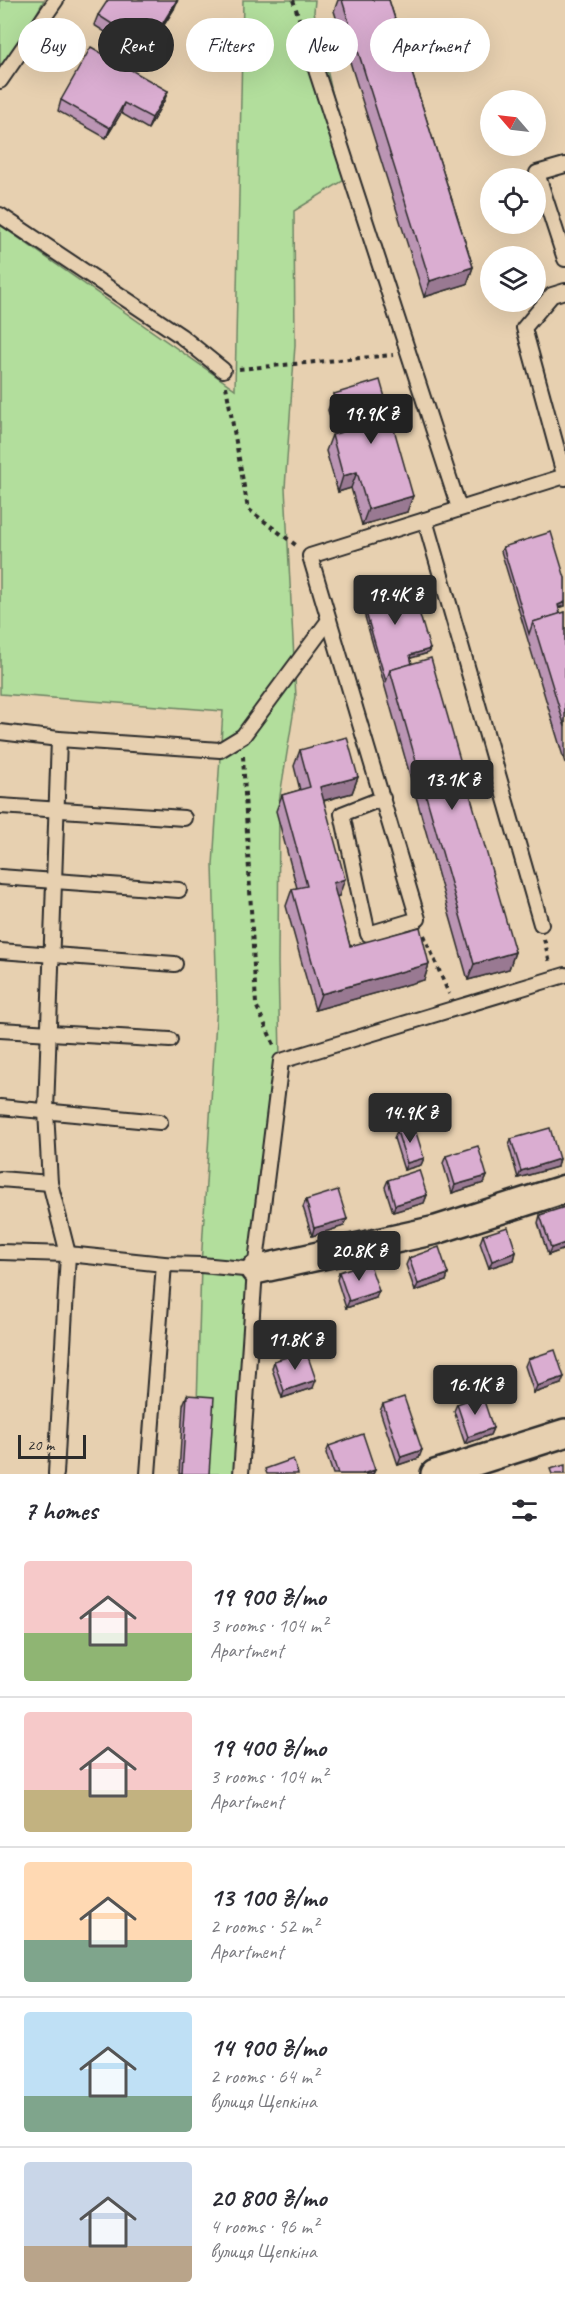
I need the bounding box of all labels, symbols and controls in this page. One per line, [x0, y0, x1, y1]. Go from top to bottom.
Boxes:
chip: Buy [18, 18, 86, 72]
chip: Rent [98, 18, 174, 72]
chip: Filters [186, 18, 274, 72]
chip: New [286, 18, 358, 72]
chip: Apartment [370, 18, 490, 72]
north arrow [480, 90, 546, 156]
map controls [480, 90, 546, 312]
button: locate [480, 168, 546, 234]
button: layers [480, 246, 546, 312]
pin: 19.9K ₴ [316, 394, 426, 445]
text: 19.9K ₴ [344, 401, 398, 426]
pin: 19.4K ₴ [340, 575, 450, 626]
text: 19.4K ₴ [368, 582, 422, 607]
pin: 13.1K ₴ [397, 760, 507, 811]
text: 13.1K ₴ [424, 767, 480, 792]
pin: 14.9K ₴ [355, 1093, 465, 1144]
text: 14.9K ₴ [383, 1100, 437, 1125]
pin: 20.8K ₴ [304, 1231, 414, 1282]
text: 20.8K ₴ [331, 1238, 387, 1263]
pin: 11.8K ₴ [240, 1320, 350, 1371]
text: 11.8K ₴ [267, 1327, 323, 1352]
pin: 16.1K ₴ [420, 1365, 530, 1416]
text: 16.1K ₴ [447, 1372, 503, 1397]
scale bar [18, 1432, 86, 1460]
text: 20 m [27, 1435, 54, 1455]
text: 7 homes [24, 1494, 97, 1527]
icon: filters [508, 1494, 541, 1527]
text: 19 900 ₴/mo [210, 1580, 326, 1613]
icon: home [72, 1585, 144, 1657]
text: 3 rooms · 104 m² [210, 1613, 327, 1638]
text: Apartment [210, 1638, 283, 1663]
text: 19 400 ₴/mo [210, 1731, 326, 1764]
icon: home [72, 1736, 144, 1808]
text: 3 rooms · 104 m² [210, 1764, 327, 1789]
text: Apartment [210, 1789, 283, 1814]
text: 13 100 ₴/mo [210, 1881, 326, 1914]
icon: home [72, 1886, 144, 1958]
text: 2 rooms · 52 m² [210, 1914, 318, 1939]
text: Apartment [210, 1939, 283, 1964]
text: 14 900 ₴/mo [210, 2031, 326, 2064]
icon: home [72, 2036, 144, 2108]
text: 2 rooms · 64 m² [210, 2064, 318, 2089]
text: вулиця Щепкіна [210, 2089, 316, 2114]
text: 20 800 ₴/mo [210, 2181, 326, 2214]
icon: home [72, 2186, 144, 2258]
text: 4 rooms · 96 m² [210, 2214, 318, 2239]
text: вулиця Щепкіна [210, 2239, 316, 2264]

